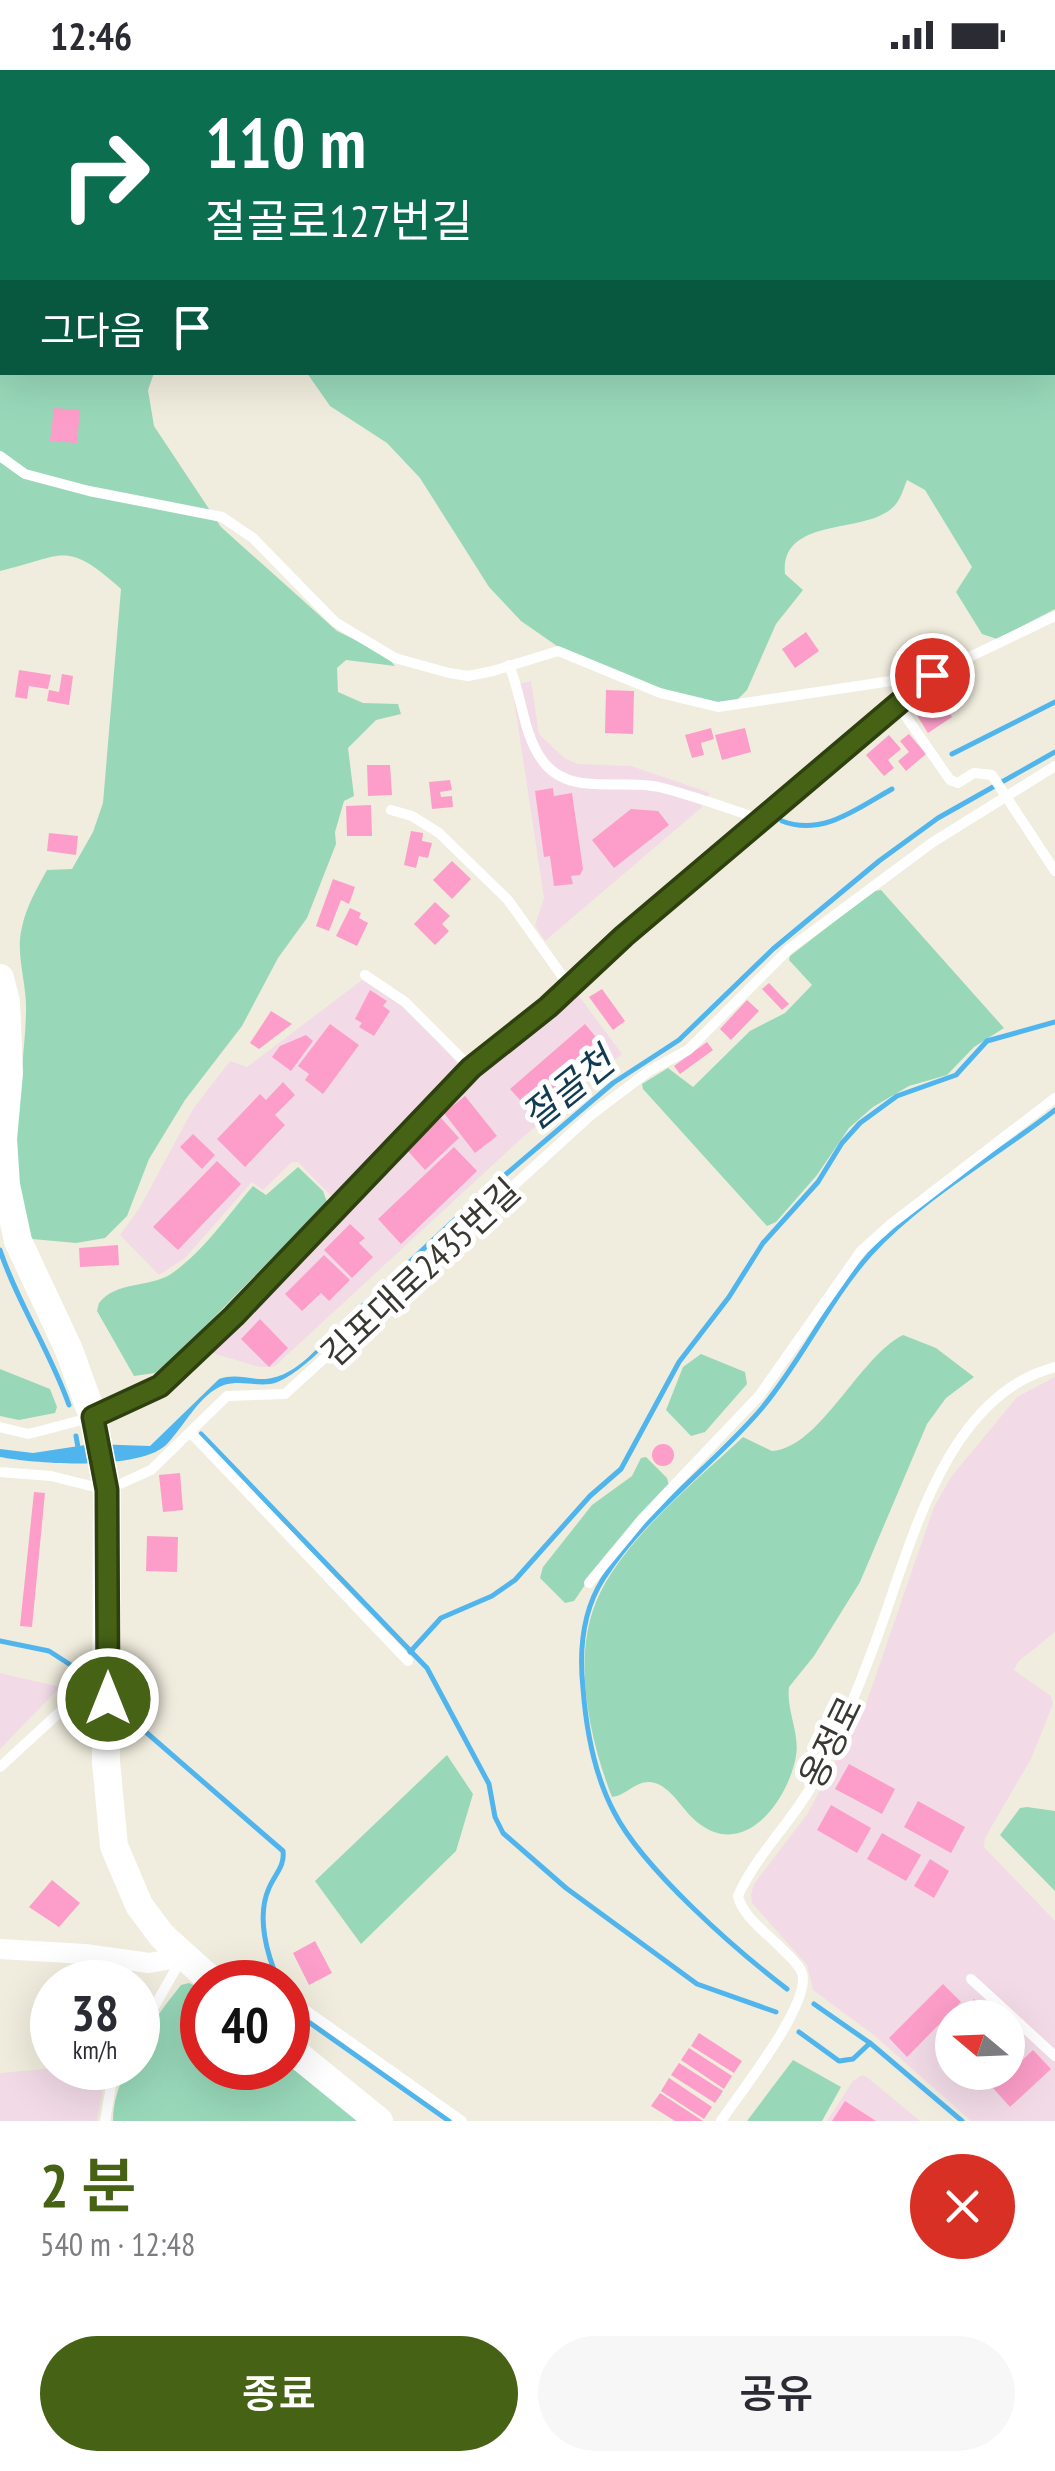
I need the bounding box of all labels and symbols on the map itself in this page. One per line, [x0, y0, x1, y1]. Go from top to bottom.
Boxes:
pin [890, 633, 975, 718]
water label: 절골천 [511, 1033, 626, 1140]
street label: 김포대로2435번길 [311, 1168, 529, 1376]
position arrow [56, 1647, 160, 1751]
street label: 옹정로 [788, 1689, 872, 1795]
speed limit sign: 40 [180, 1960, 310, 2090]
north arrow [935, 2000, 1025, 2090]

